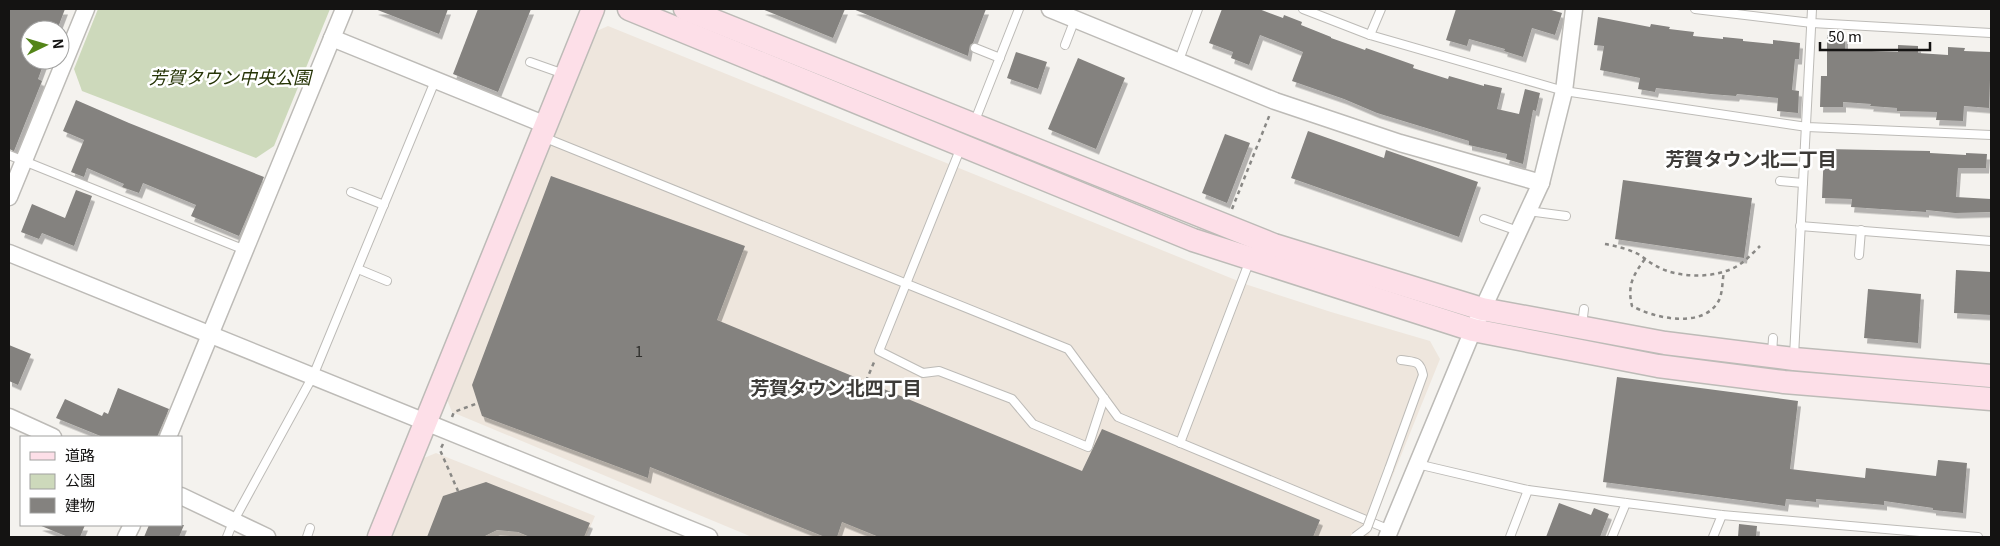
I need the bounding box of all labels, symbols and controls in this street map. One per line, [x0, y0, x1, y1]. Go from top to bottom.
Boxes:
north arrow [20, 20, 70, 70]
scale bar [1820, 20, 1930, 52]
text: 50 m [1828, 25, 1862, 46]
text: N [49, 38, 69, 50]
park label: 芳賀タウン中央公園 [149, 63, 314, 89]
district label: 芳賀タウン北二丁目 [1665, 144, 1837, 171]
house number: 1 [635, 340, 643, 361]
district label: 芳賀タウン北四丁目 [750, 373, 922, 400]
legend [20, 436, 182, 526]
text: 道路 [65, 444, 95, 465]
text: 公園 [65, 469, 95, 490]
text: 建物 [65, 494, 95, 515]

